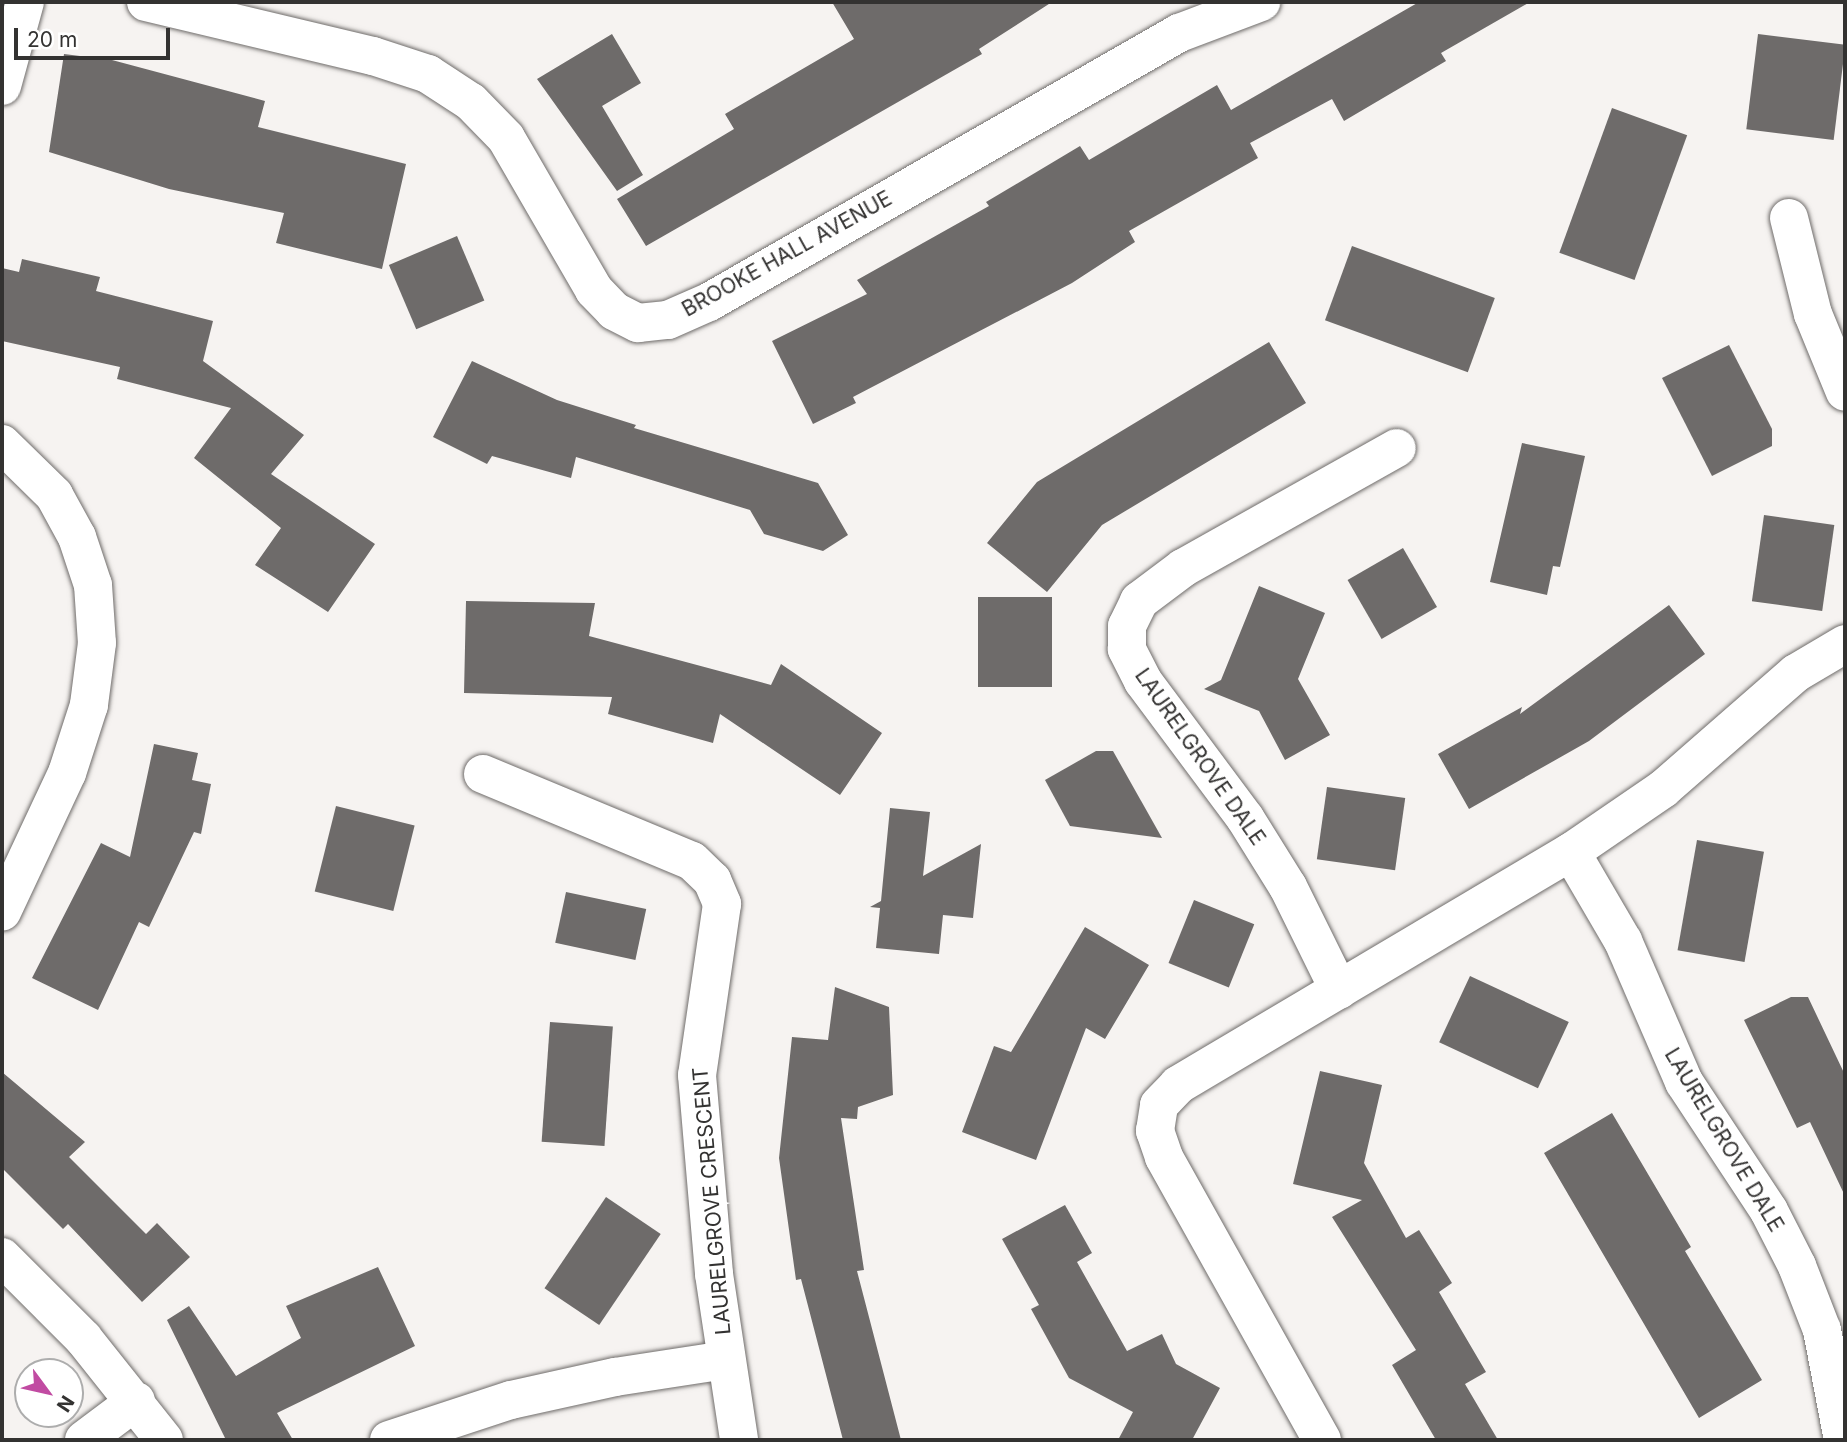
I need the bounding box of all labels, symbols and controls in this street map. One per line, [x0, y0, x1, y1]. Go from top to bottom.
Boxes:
scale bar [18, 14, 173, 58]
text: 20 m [27, 27, 77, 52]
street label: BROOKE HALL AVENUE [678, 186, 896, 322]
street label: LAURELGROVE DALE [1129, 664, 1271, 850]
street label: LAURELGROVE DALE [1659, 1044, 1789, 1236]
street label: LAURELGROVE CRESCENT [688, 1066, 736, 1336]
north arrow [14, 1358, 84, 1428]
text: N [52, 1391, 79, 1416]

